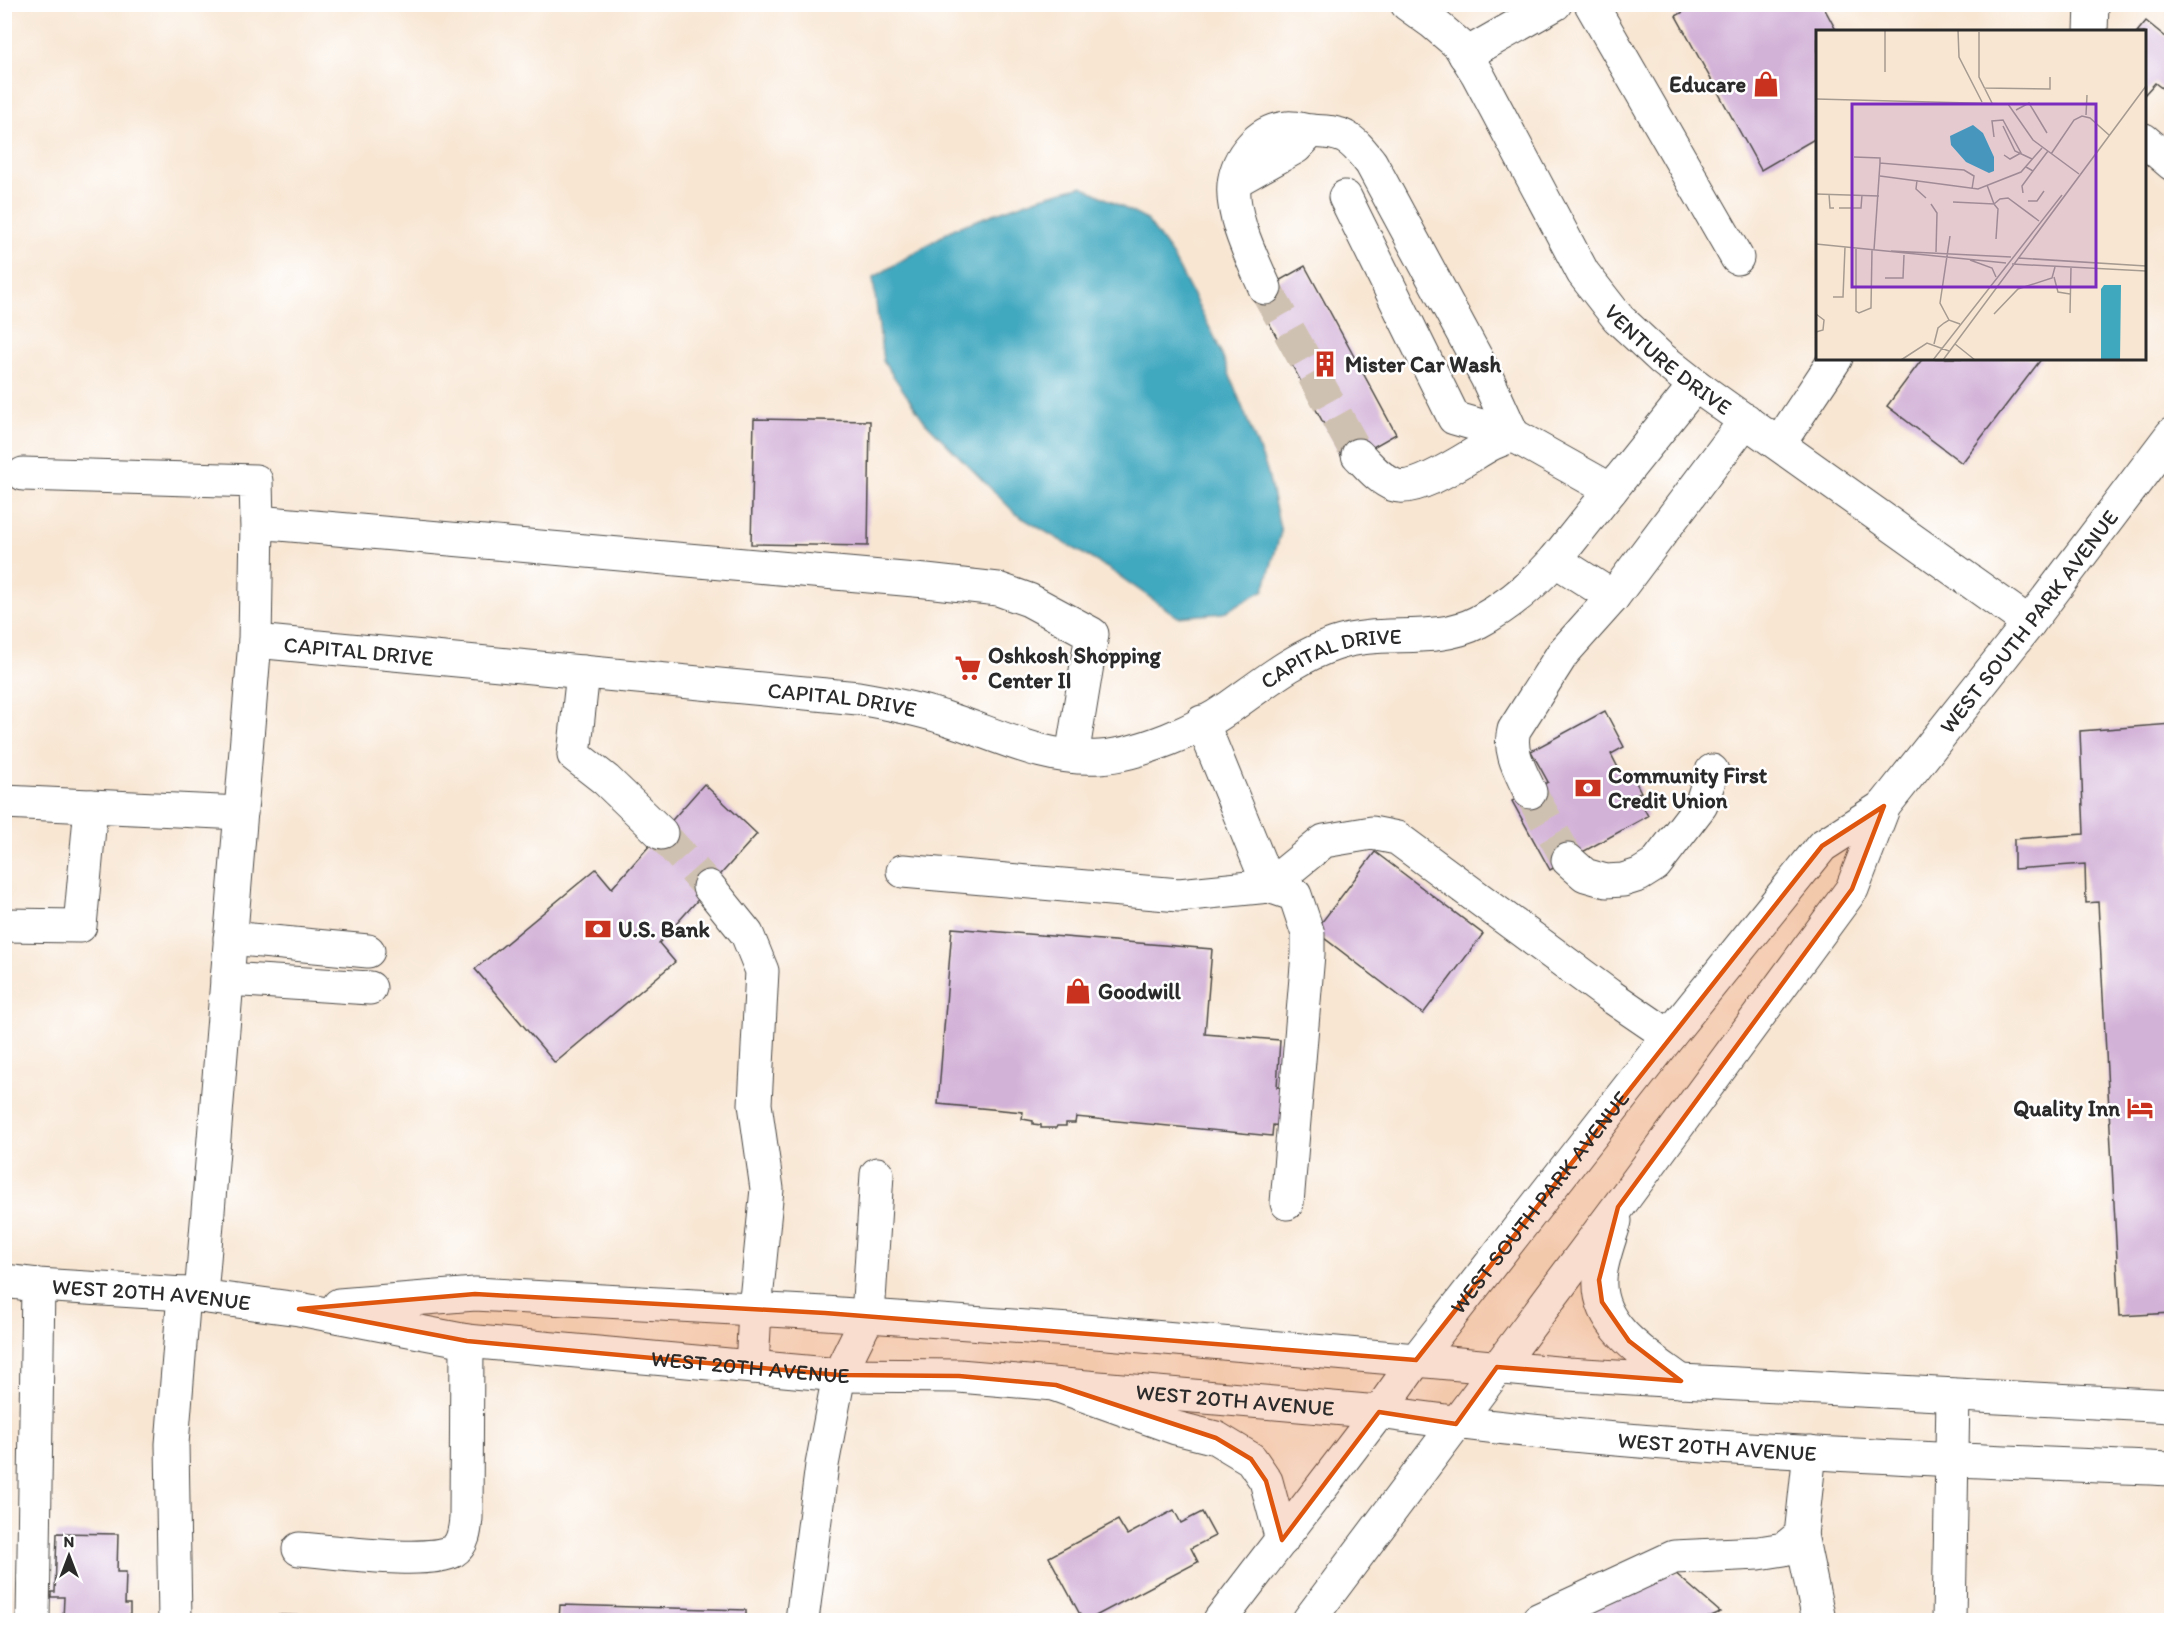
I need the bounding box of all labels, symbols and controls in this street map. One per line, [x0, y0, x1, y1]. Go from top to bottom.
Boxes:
inset map [1816, 30, 2146, 360]
shop icon: Educare [1751, 69, 1781, 99]
place label: Educare [1669, 71, 1746, 98]
street label: VENTURE DRIVE [1599, 299, 1737, 420]
building icon: Mister Car Wash [1310, 349, 1340, 379]
place label: Mister Car Wash [1345, 351, 1501, 378]
street label: WEST SOUTH PARK AVENUE [1933, 504, 2124, 739]
street label: CAPITAL DRIVE [1255, 622, 1402, 694]
street label: CAPITAL DRIVE [283, 630, 435, 671]
place label: Oshkosh Shopping Center II [988, 642, 1161, 694]
supermarket icon: Oshkosh Shopping Center II [953, 653, 983, 683]
street label: CAPITAL DRIVE [766, 676, 919, 723]
place label: Community First Credit Union [1608, 762, 1768, 814]
bank icon: Community First Credit Union [1573, 773, 1603, 803]
bank icon: U.S. Bank [583, 914, 613, 944]
place label: U.S. Bank [618, 916, 711, 943]
shop icon: Goodwill [1063, 976, 1093, 1006]
place label: Goodwill [1098, 978, 1182, 1005]
street label: WEST SOUTH PARK AVENUE [1444, 1085, 1635, 1319]
hotel icon: Quality Inn [2125, 1093, 2155, 1123]
place label: Quality Inn [2013, 1095, 2120, 1122]
street label: WEST 20TH AVENUE [51, 1272, 252, 1316]
street label: WEST 20TH AVENUE [650, 1344, 850, 1389]
street label: WEST 20TH AVENUE [1134, 1378, 1335, 1422]
street label: WEST 20TH AVENUE [1617, 1426, 1817, 1467]
north arrow [39, 1526, 99, 1586]
text: N [64, 1532, 74, 1551]

